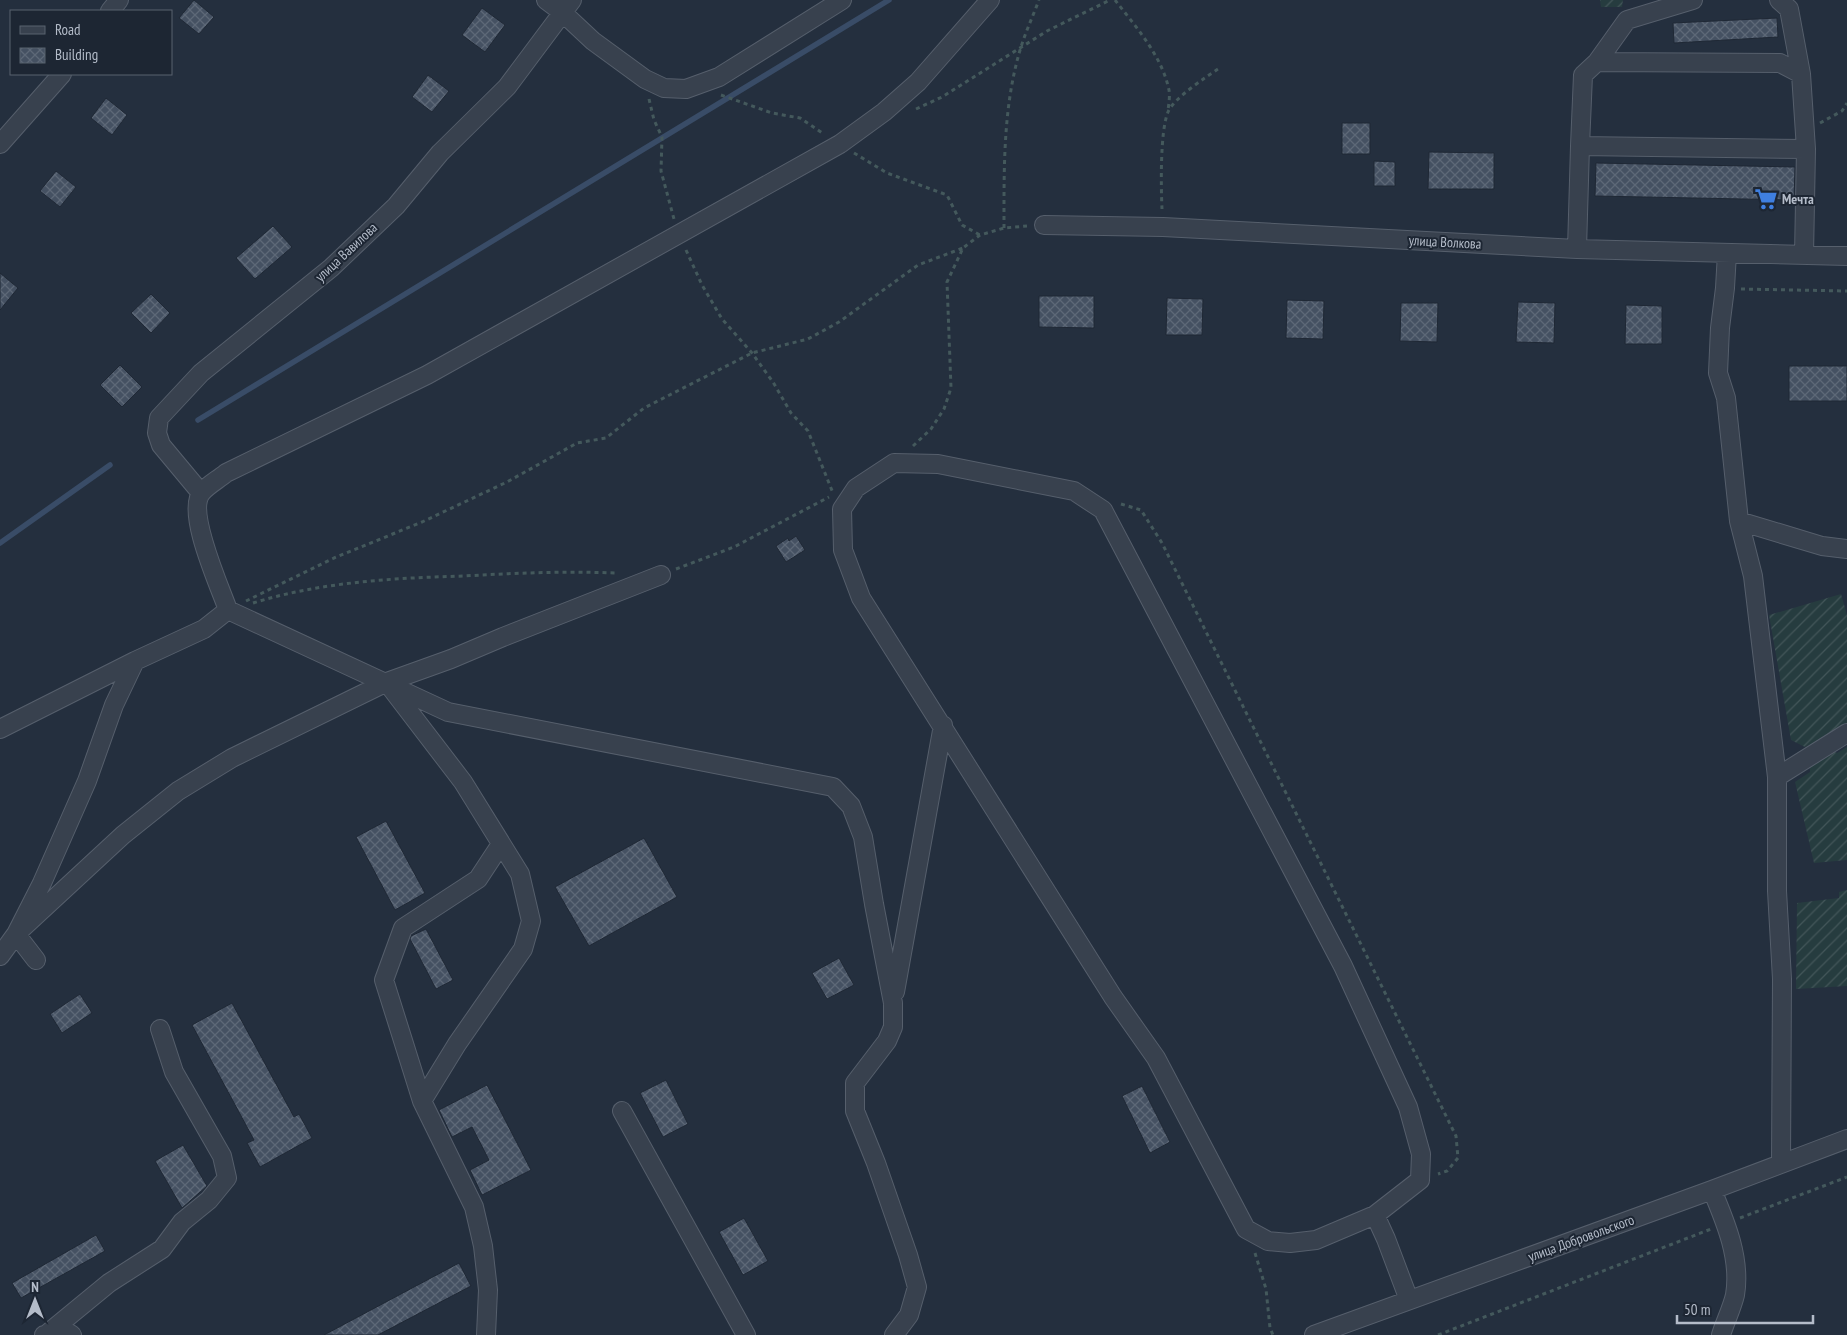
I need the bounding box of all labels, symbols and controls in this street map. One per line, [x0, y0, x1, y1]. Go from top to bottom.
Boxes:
legend [10, 10, 172, 75]
text: Road [55, 20, 81, 39]
text: Building [55, 45, 98, 64]
supermarket icon: Мечта [1753, 186, 1779, 212]
place label: Мечта [1782, 190, 1814, 208]
street label: улица Вавилова [311, 219, 381, 285]
street label: улица Волкова [1408, 231, 1482, 253]
street label: улица Добровольского [1525, 1210, 1637, 1266]
north arrow [10, 1275, 60, 1325]
text: N [31, 1278, 39, 1296]
scale bar [1677, 1292, 1813, 1324]
text: 50 m [1684, 1300, 1710, 1319]

